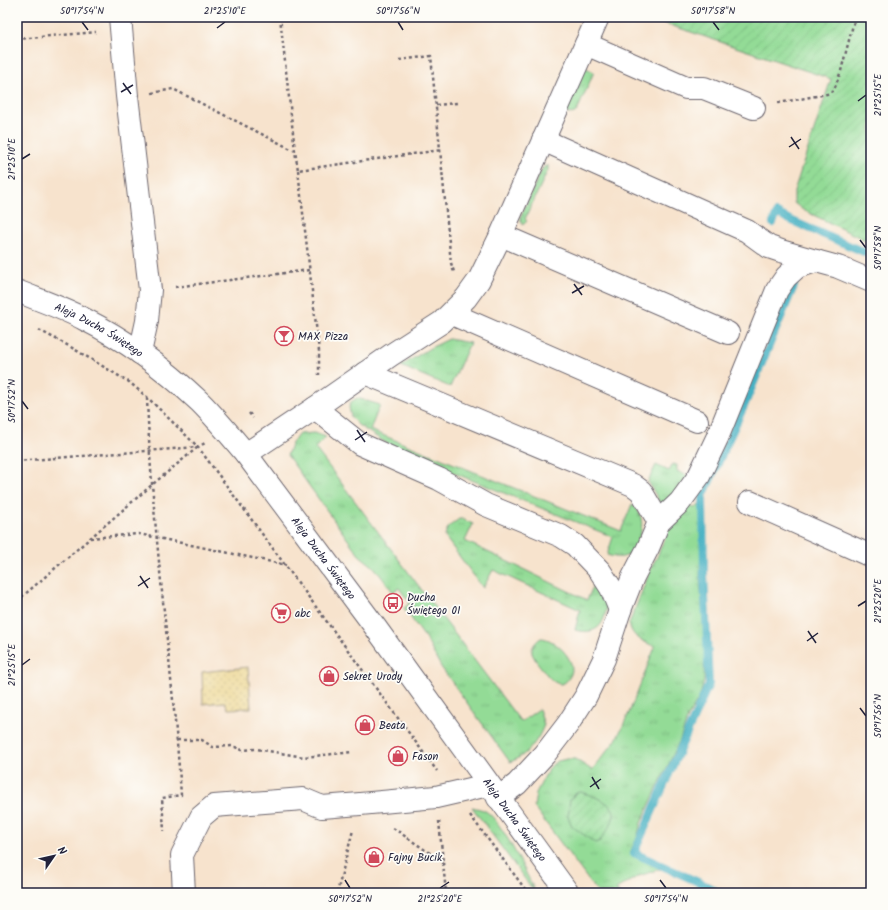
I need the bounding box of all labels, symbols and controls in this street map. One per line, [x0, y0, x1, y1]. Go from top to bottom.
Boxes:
text: 50°17'54"N [60, 3, 104, 19]
text: 21°25'10"E [204, 3, 247, 19]
text: 50°17'56"N [376, 3, 420, 19]
text: 50°17'58"N [691, 3, 735, 19]
text: 21°25'15"E [870, 73, 886, 116]
text: 21°25'10"E [4, 137, 20, 180]
text: 50°17'58"N [870, 226, 886, 270]
street label: Aleja Ducha Świętego [52, 299, 147, 363]
bar icon: MAX Pizza [273, 325, 295, 347]
place label: MAX Pizza [298, 328, 348, 346]
text: 50°17'52"N [4, 379, 20, 423]
street label: Aleja Ducha Świętego [286, 513, 360, 604]
text: 21°25'20"E [870, 577, 886, 623]
place label: Ducha Świętego 01 [407, 589, 460, 620]
bus stop icon: Ducha Świętego 01 [382, 592, 404, 614]
supermarket icon: abc [270, 602, 292, 624]
place label: abc [295, 605, 311, 623]
text: 21°25'15"E [4, 643, 20, 686]
shop icon: Sekret Urody [318, 665, 340, 687]
place label: Sekret Urody [343, 668, 403, 686]
text: 50°17'56"N [870, 694, 886, 738]
shop icon: Beata [354, 714, 376, 736]
place label: Beata [379, 717, 406, 735]
shop icon: Fason [387, 745, 409, 767]
place label: Fason [412, 748, 439, 766]
street label: Aleja Ducha Świętego [477, 775, 551, 866]
north arrow [34, 836, 74, 876]
text: N [52, 843, 71, 859]
shop icon: Fajny Bucik [363, 846, 385, 868]
place label: Fajny Bucik [388, 849, 443, 867]
text: 50°17'52"N [328, 891, 372, 907]
text: 21°25'20"E [418, 891, 464, 907]
text: 50°17'54"N [644, 891, 688, 907]

